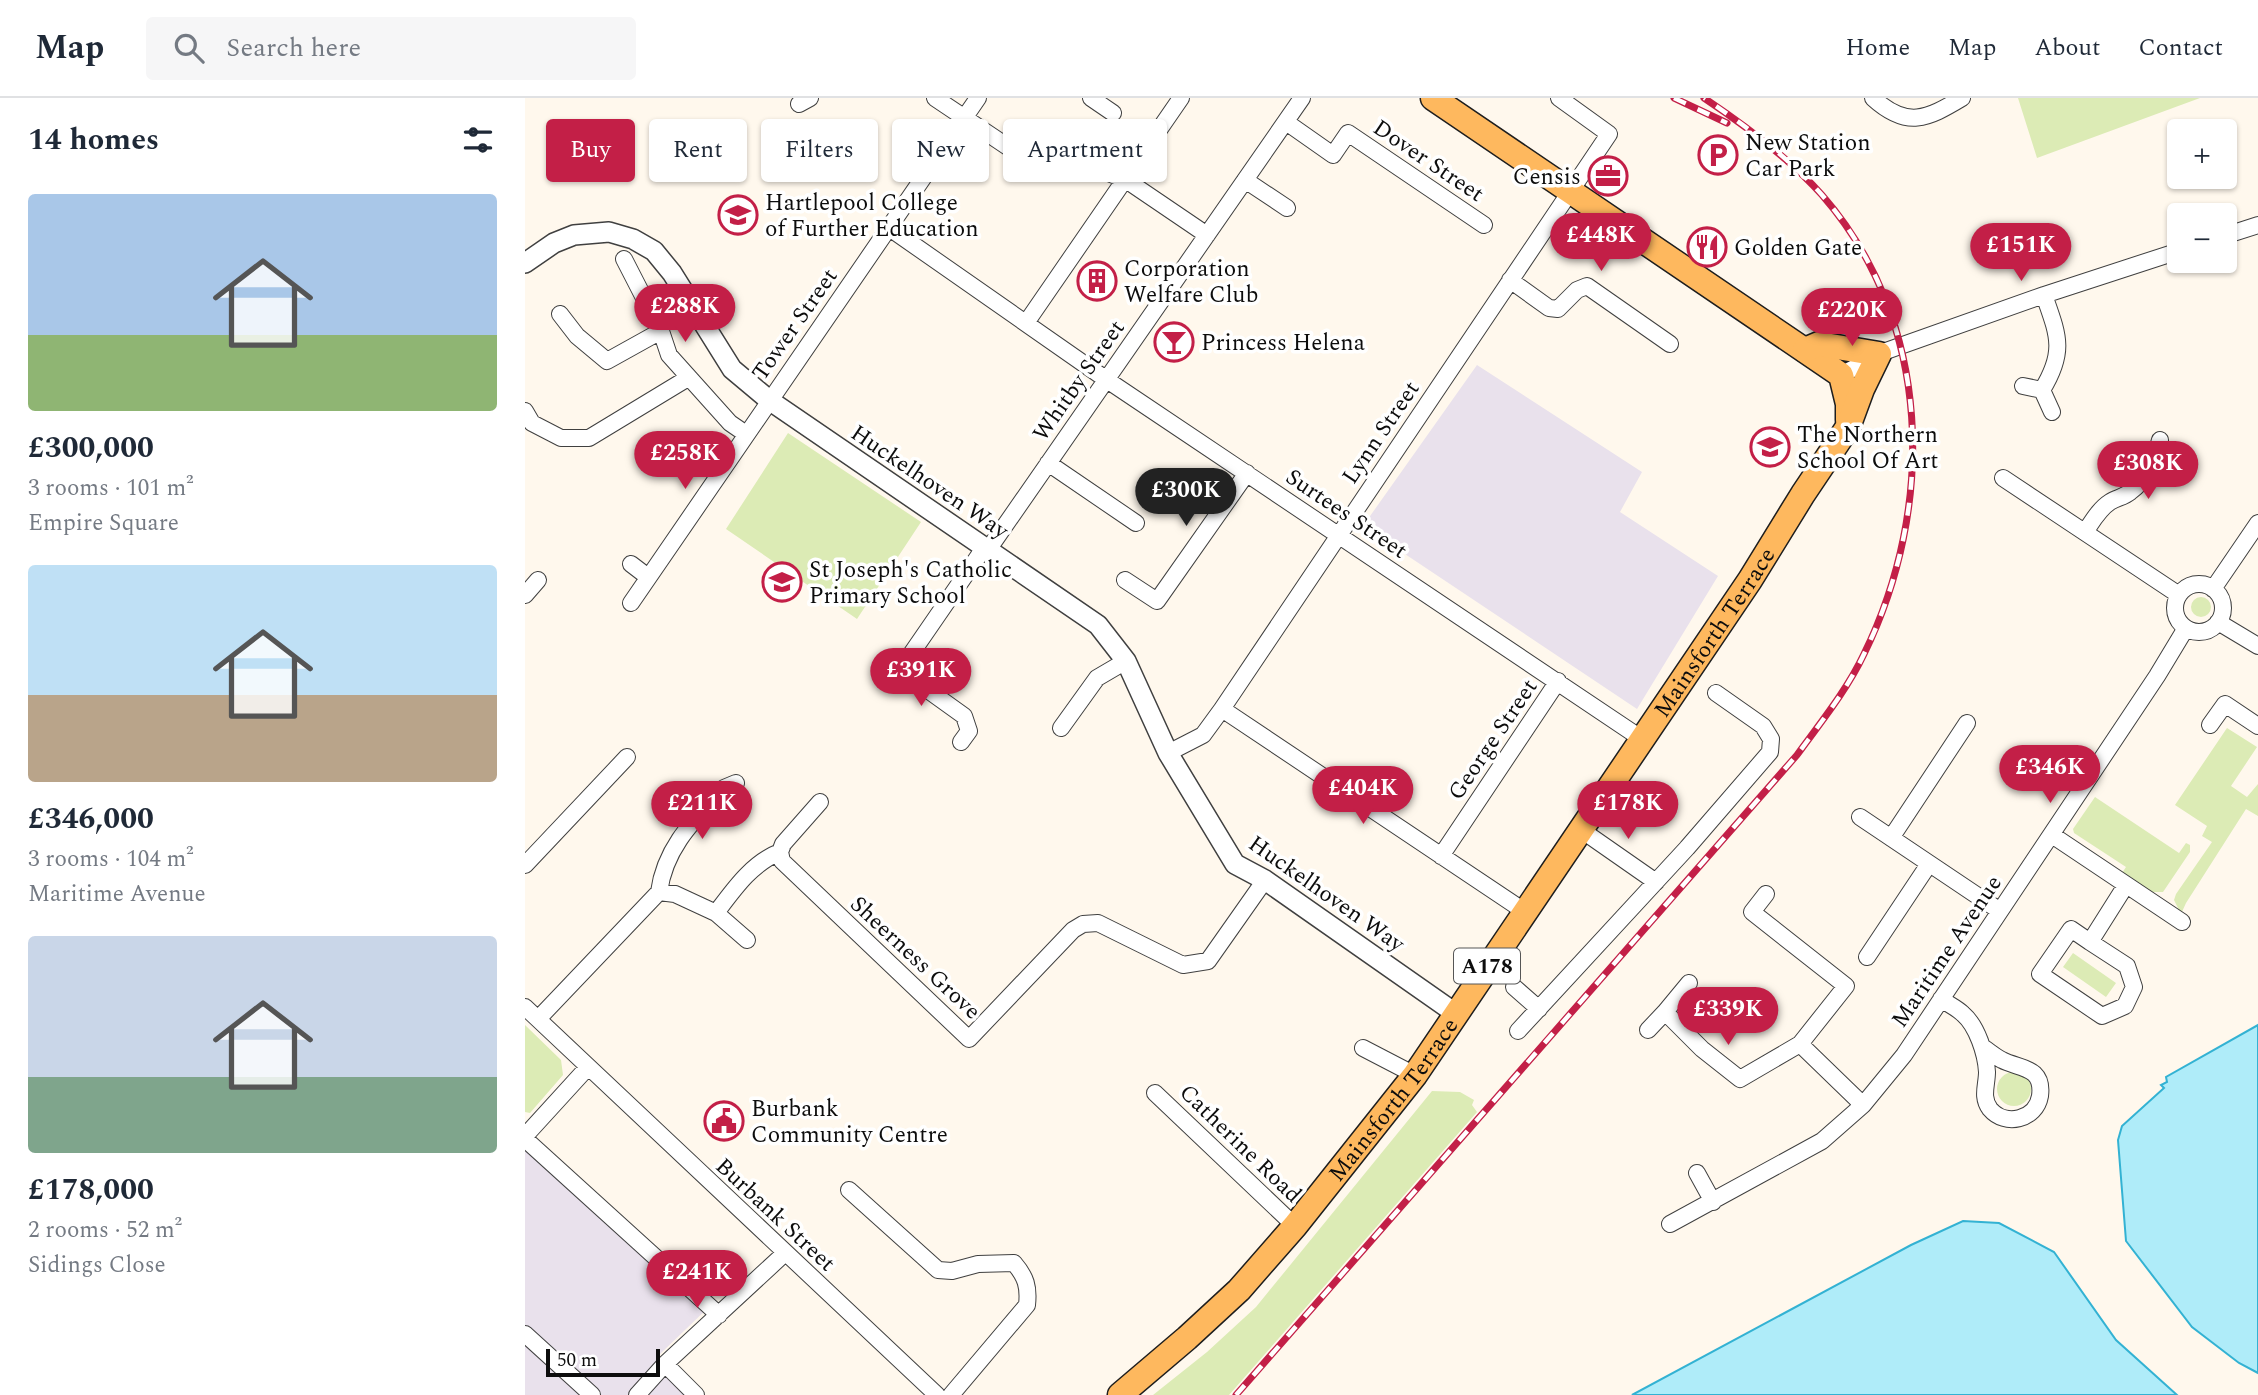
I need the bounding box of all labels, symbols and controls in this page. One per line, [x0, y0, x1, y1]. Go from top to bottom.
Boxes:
search box [146, 17, 636, 80]
text: Map [35, 23, 104, 73]
text: Search here [226, 28, 361, 68]
icon: search [170, 29, 208, 67]
text: Home [1845, 30, 1910, 66]
text: Map [1948, 30, 1996, 66]
text: About [2034, 30, 2100, 66]
text: Contact [2138, 30, 2223, 66]
street label: Dover Street [1365, 111, 1491, 211]
text: 14 homes [28, 117, 159, 163]
chip: Buy [546, 119, 635, 182]
chip: Rent [649, 119, 747, 182]
chip: Filters [761, 119, 878, 182]
chip: New [892, 119, 989, 182]
chip: Apartment [1003, 119, 1167, 182]
map controls [2167, 119, 2237, 273]
button: + [2167, 119, 2237, 189]
icon: filters [459, 121, 497, 159]
place label: New Station Car Park [1745, 126, 1871, 187]
parking icon: New Station Car Park [1697, 134, 1739, 176]
office icon: Censis [1587, 155, 1629, 197]
place label: Censis [1513, 160, 1581, 195]
place label: Hartlepool College of Further Education [765, 186, 979, 247]
school or university icon: Hartlepool College of Further Education [717, 194, 759, 236]
button: − [2167, 203, 2237, 273]
pin: £448K [1552, 214, 1650, 273]
text: £448K [1566, 218, 1636, 253]
pin: £151K [1972, 223, 2070, 283]
restaurant icon: Golden Gate [1686, 226, 1728, 268]
text: £151K [1986, 228, 2056, 263]
place label: Golden Gate [1734, 231, 1862, 266]
icon: home [200, 240, 326, 366]
place label: Corporation Welfare Club [1124, 252, 1258, 313]
building icon: Corporation Welfare Club [1076, 260, 1118, 302]
street label: Tower Street [743, 261, 847, 388]
pin: £288K [636, 285, 734, 344]
pin: £220K [1803, 288, 1901, 348]
text: £288K [650, 289, 720, 324]
text: £220K [1817, 293, 1887, 328]
street label: Whitby Street [1024, 313, 1134, 449]
bar icon: Princess Helena [1153, 321, 1195, 363]
place label: Princess Helena [1201, 326, 1365, 361]
street label: Lynn Street [1334, 374, 1429, 492]
street label: Huckelhoven Way [843, 416, 1016, 549]
place label: The Northern School Of Art [1797, 418, 1938, 479]
text: £300,000 [28, 425, 154, 471]
school or university icon: The Northern School Of Art [1749, 426, 1791, 468]
pin: £258K [636, 432, 734, 491]
text: £258K [650, 436, 720, 471]
pin: £308K [2099, 442, 2197, 501]
text: £308K [2113, 446, 2183, 481]
street label: Surtees Street [1278, 460, 1414, 568]
pin: £300K [1137, 468, 1235, 528]
text: 3 rooms · 101 m² [28, 471, 194, 506]
text: £300K [1151, 473, 1221, 508]
text: Empire Square [28, 506, 179, 541]
street label: Mainsforth Terrace [1646, 541, 1785, 725]
place label: St Joseph's Catholic Primary School [809, 553, 1012, 614]
school or university icon: St Joseph's Catholic Primary School [761, 561, 803, 603]
icon: home [200, 611, 326, 737]
pin: £391K [872, 648, 970, 708]
text: £391K [886, 653, 956, 688]
street label: George Street [1440, 672, 1547, 808]
pin: £346K [2001, 746, 2099, 805]
text: £346K [2015, 750, 2085, 785]
pin: £404K [1314, 766, 1412, 826]
text: £404K [1328, 771, 1398, 806]
pin: £211K [653, 782, 751, 841]
pin: £178K [1579, 782, 1677, 841]
text: £211K [667, 786, 737, 821]
text: £178K [1593, 786, 1663, 821]
text: £346,000 [28, 796, 154, 842]
street label: Huckelhoven Way [1241, 827, 1412, 962]
text: 3 rooms · 104 m² [28, 842, 194, 877]
street label: Maritime Avenue [1883, 868, 2011, 1035]
text: Maritime Avenue [28, 877, 206, 912]
street label: Sheerness Grove [841, 888, 988, 1028]
road number: A178 [1454, 948, 1520, 984]
icon: home [200, 982, 326, 1108]
pin: £339K [1679, 988, 1777, 1047]
text: £339K [1693, 992, 1763, 1027]
street label: Mainsforth Terrace [1321, 1011, 1468, 1190]
street label: Catherine Road [1171, 1076, 1309, 1212]
place label: Burbank Community Centre [751, 1092, 948, 1153]
public building icon: Burbank Community Centre [703, 1100, 745, 1142]
street label: Burbank Street [707, 1150, 843, 1280]
text: £178,000 [28, 1167, 154, 1213]
text: 2 rooms · 52 m² [28, 1213, 182, 1248]
text: Sidings Close [28, 1248, 166, 1283]
pin: £241K [648, 1250, 746, 1310]
text: £241K [662, 1255, 732, 1290]
scale bar [546, 1346, 660, 1378]
text: 50 m [557, 1346, 597, 1375]

